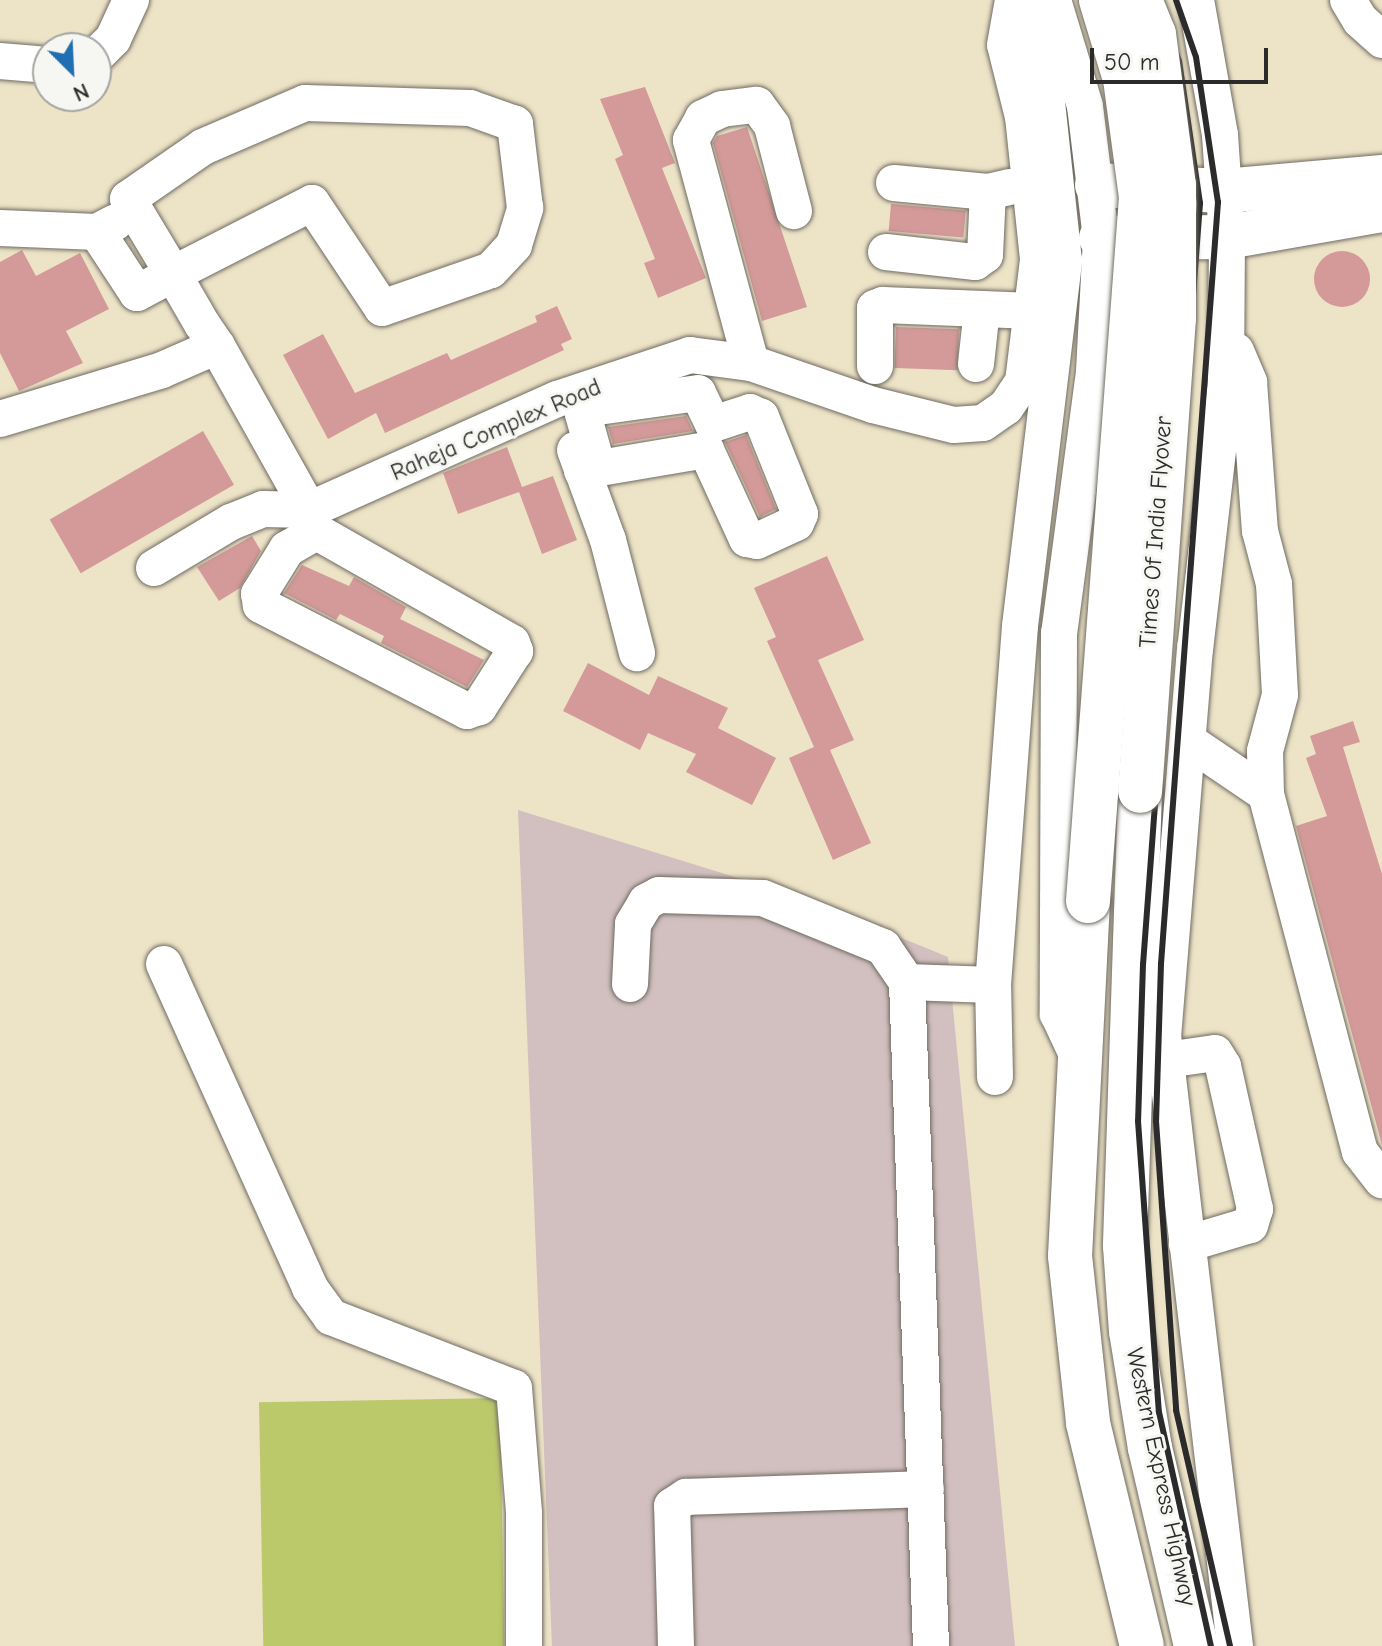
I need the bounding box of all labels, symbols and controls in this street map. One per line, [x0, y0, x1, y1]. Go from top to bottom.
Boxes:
north arrow [32, 32, 112, 112]
scale bar [1094, 32, 1272, 82]
text: 50 m [1104, 48, 1160, 76]
text: N [69, 77, 93, 107]
street label: Raheja Complex Road [386, 373, 606, 487]
street label: Times Of India Flyover [1134, 415, 1178, 649]
street label: Western Express Highway [1120, 1345, 1202, 1609]

